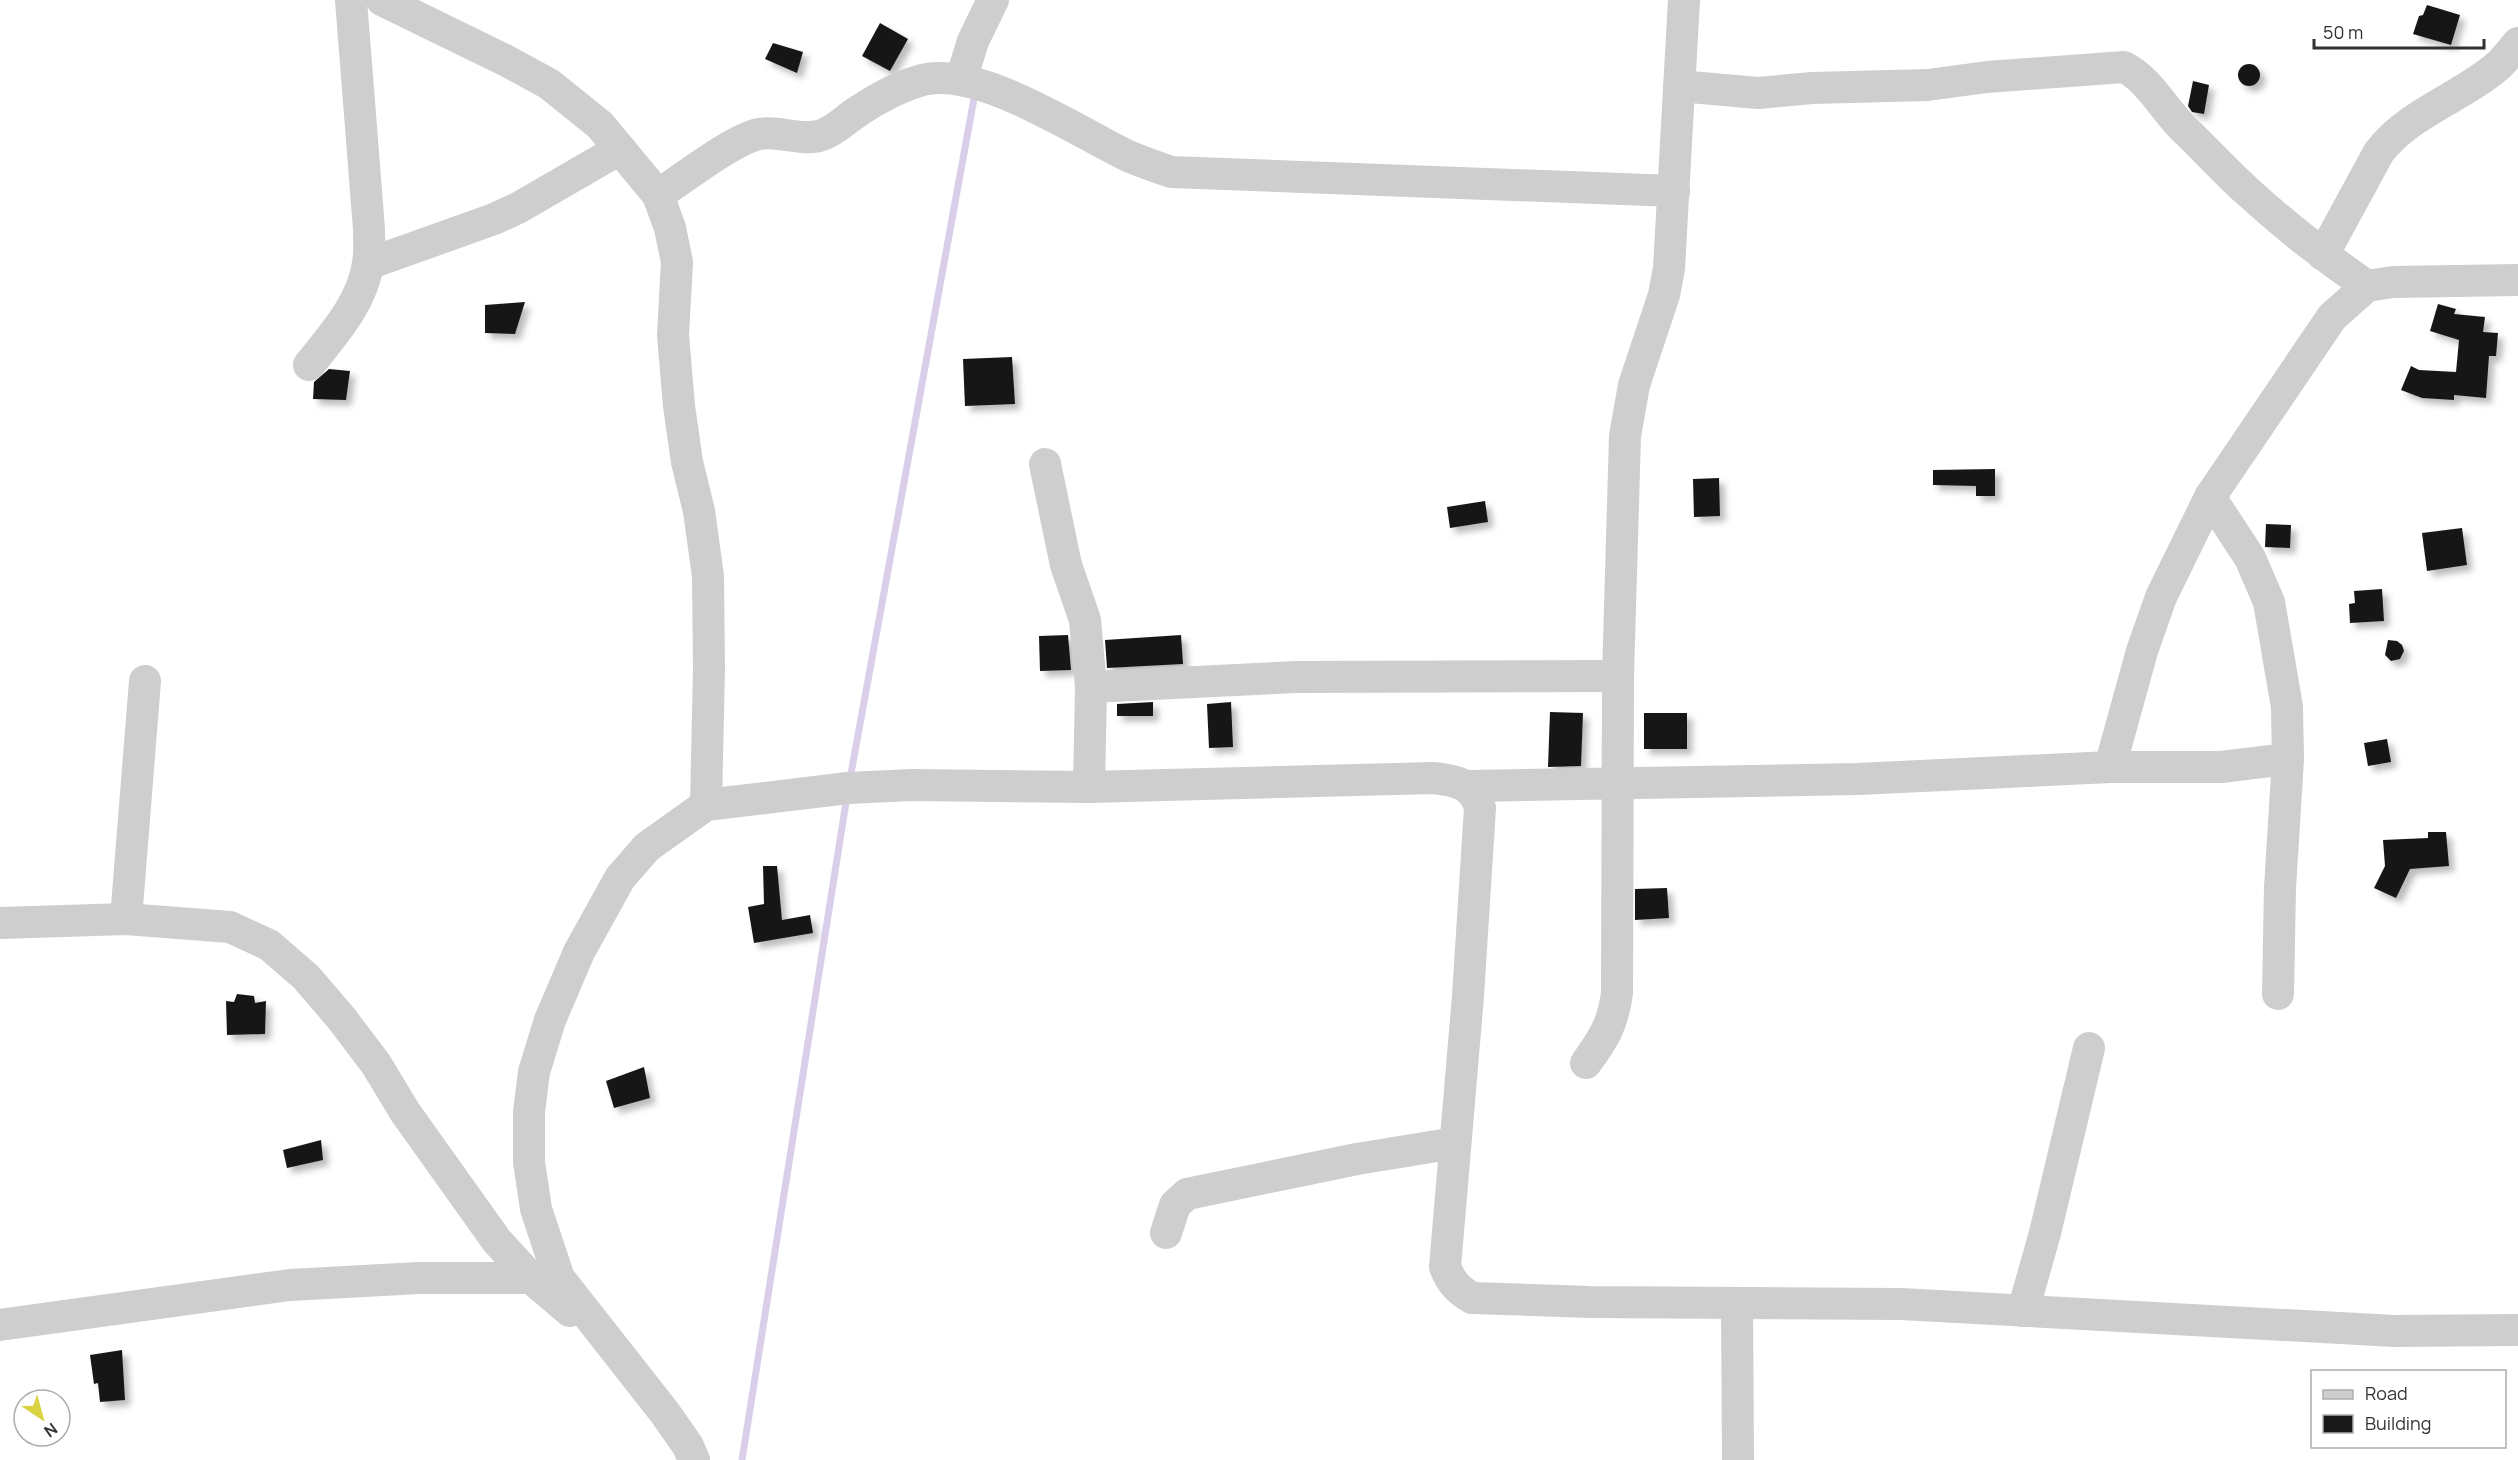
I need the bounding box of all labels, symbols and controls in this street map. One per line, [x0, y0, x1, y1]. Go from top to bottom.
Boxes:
scale bar [2314, 12, 2484, 50]
text: 50 m [2323, 20, 2363, 44]
legend [2311, 1370, 2506, 1448]
text: Road [2365, 1381, 2408, 1405]
north arrow [12, 1388, 72, 1448]
text: Building [2365, 1411, 2431, 1435]
text: N [40, 1418, 62, 1442]

